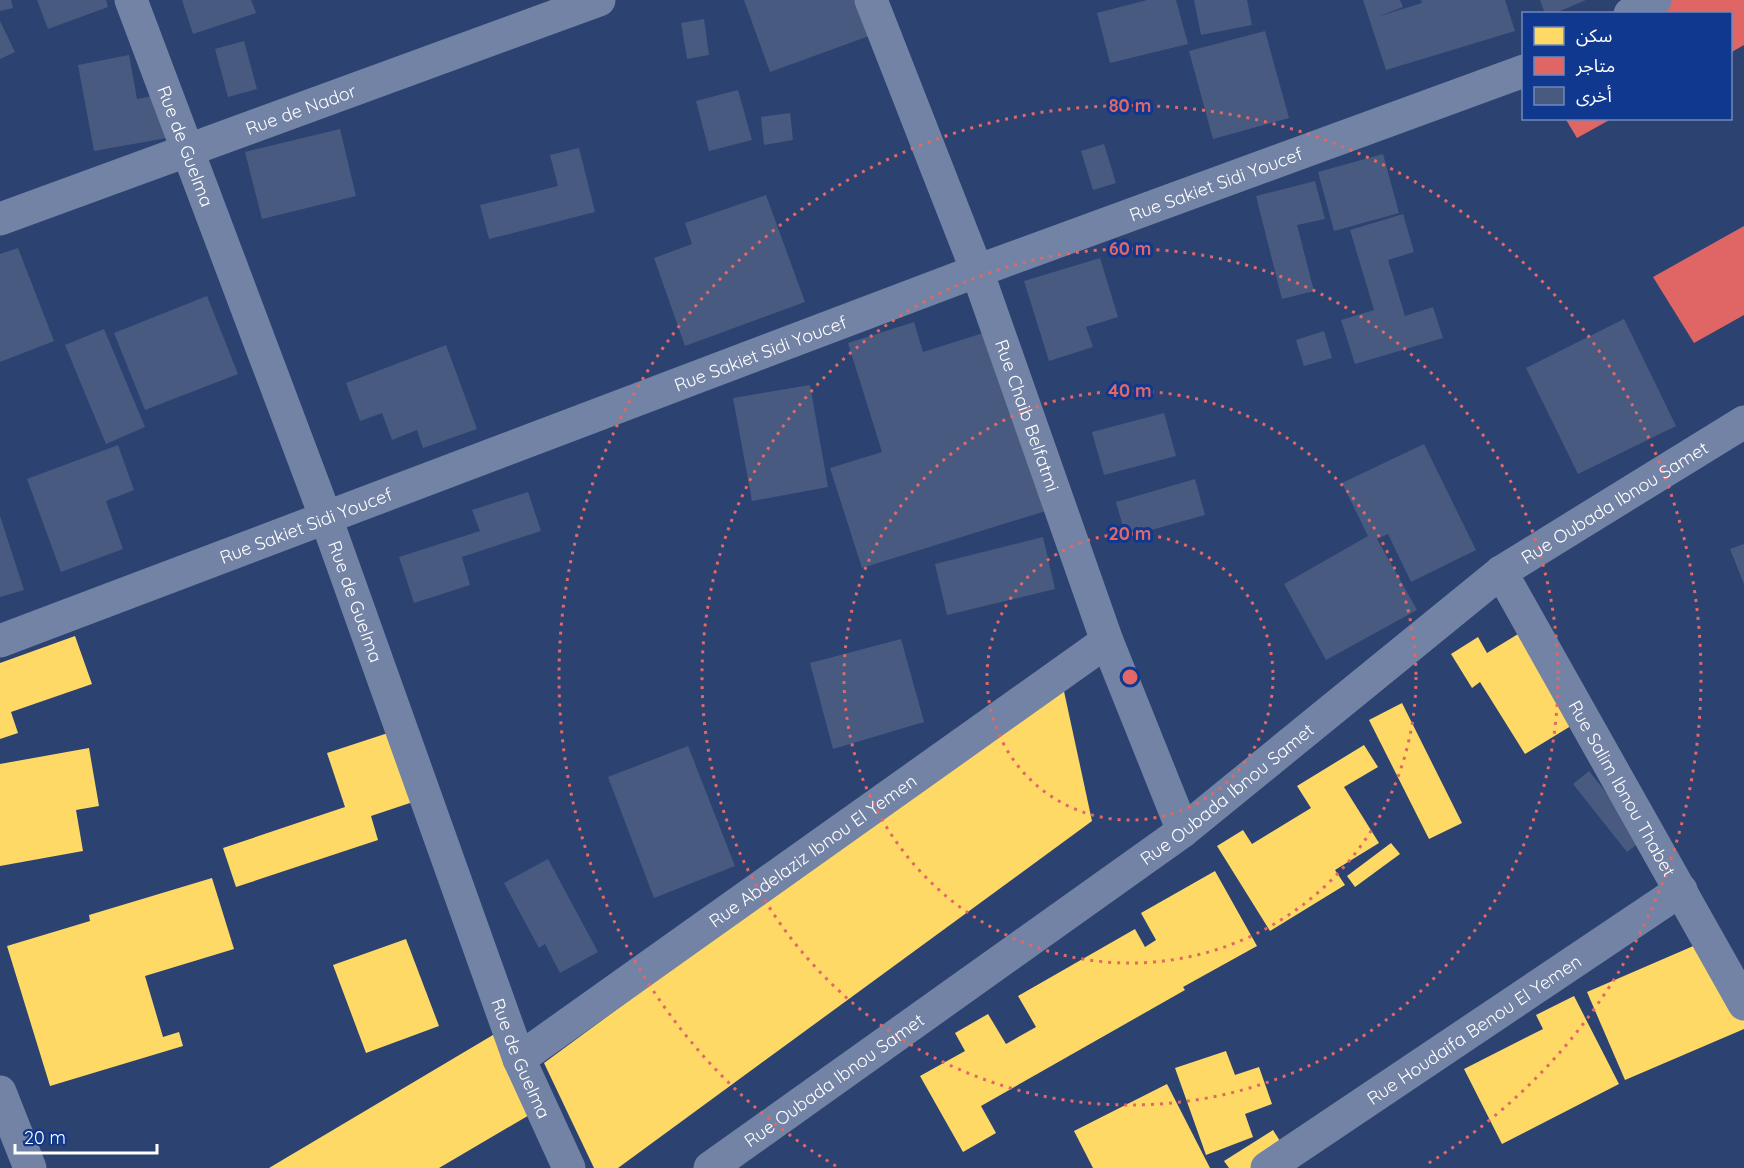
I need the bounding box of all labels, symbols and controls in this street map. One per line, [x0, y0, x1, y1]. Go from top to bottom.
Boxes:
legend [1522, 12, 1732, 120]
text: سكن [1576, 24, 1612, 47]
text: متاجر [1575, 54, 1615, 77]
street label: Rue de Nador [242, 78, 359, 140]
street label: Rue de Guelma [153, 82, 219, 210]
text: أخرى [1576, 84, 1612, 107]
text: 80 m [1109, 94, 1151, 117]
street label: Rue Sakiet Sidi Youcef [1126, 141, 1306, 226]
text: 60 m [1109, 237, 1151, 260]
street label: Rue Sakiet Sidi Youcef [671, 310, 850, 396]
street label: Rue Chaib Belfatmi [990, 336, 1065, 494]
text: 40 m [1108, 379, 1152, 402]
street label: Rue Oubada Ibnou Samet [1517, 436, 1712, 568]
street label: Rue Sakiet Sidi Youcef [216, 482, 396, 568]
text: 20 m [1109, 522, 1151, 545]
street label: Rue de Guelma [323, 537, 388, 665]
centre of rings [1120, 667, 1140, 687]
street label: Rue Salim Ibnou Thabet [1564, 696, 1681, 880]
street label: Rue Oubada Ibnou Samet [1135, 718, 1318, 870]
street label: Rue Abdelaziz Ibnou El Yemen [704, 769, 921, 932]
street label: Rue Houdaifa Benou El Yemen [1362, 949, 1585, 1109]
street label: Rue de Guelma [487, 995, 556, 1122]
street label: Rue Oubada Ibnou Samet [739, 1008, 928, 1152]
scale bar [15, 1117, 158, 1155]
text: 20 m [24, 1126, 66, 1149]

